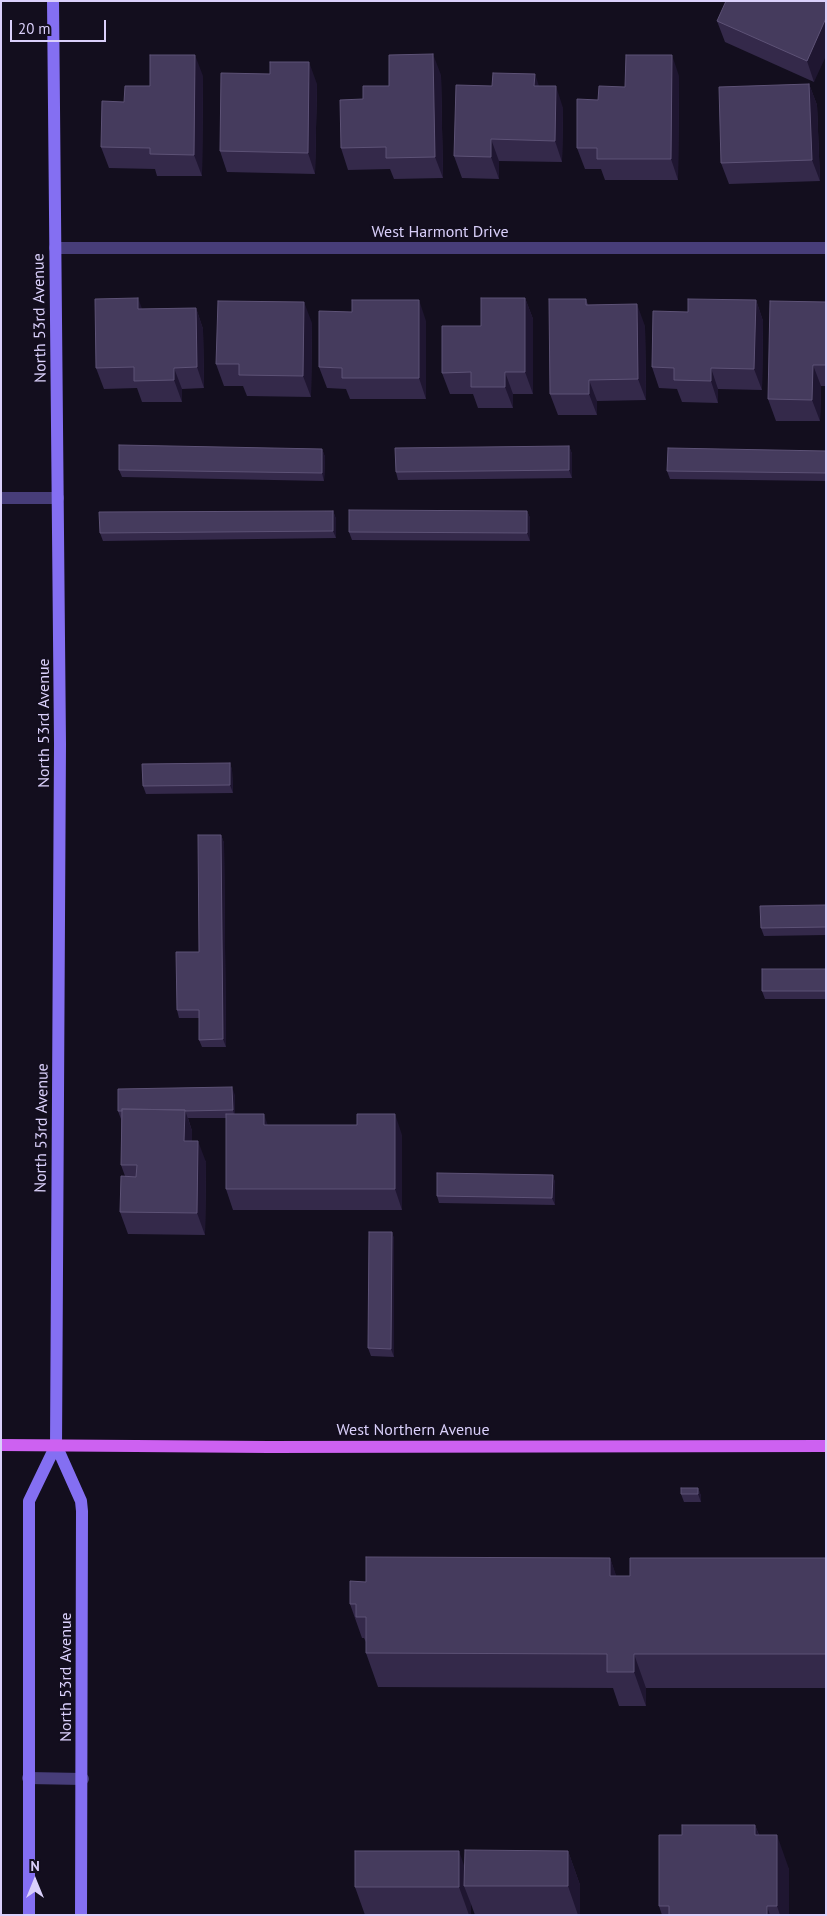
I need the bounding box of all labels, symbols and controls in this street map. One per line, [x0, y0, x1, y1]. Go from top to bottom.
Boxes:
scale bar [12, 10, 109, 42]
text: 20 m [18, 19, 51, 38]
street label: West Harmont Drive [371, 222, 509, 242]
street label: North 53rd Avenue [29, 253, 51, 383]
street label: North 53rd Avenue [34, 658, 54, 788]
street label: North 53rd Avenue [31, 1063, 53, 1193]
street label: West Northern Avenue [336, 1420, 490, 1440]
street label: North 53rd Avenue [56, 1612, 76, 1742]
north arrow [10, 1856, 60, 1906]
text: N [30, 1857, 40, 1875]

